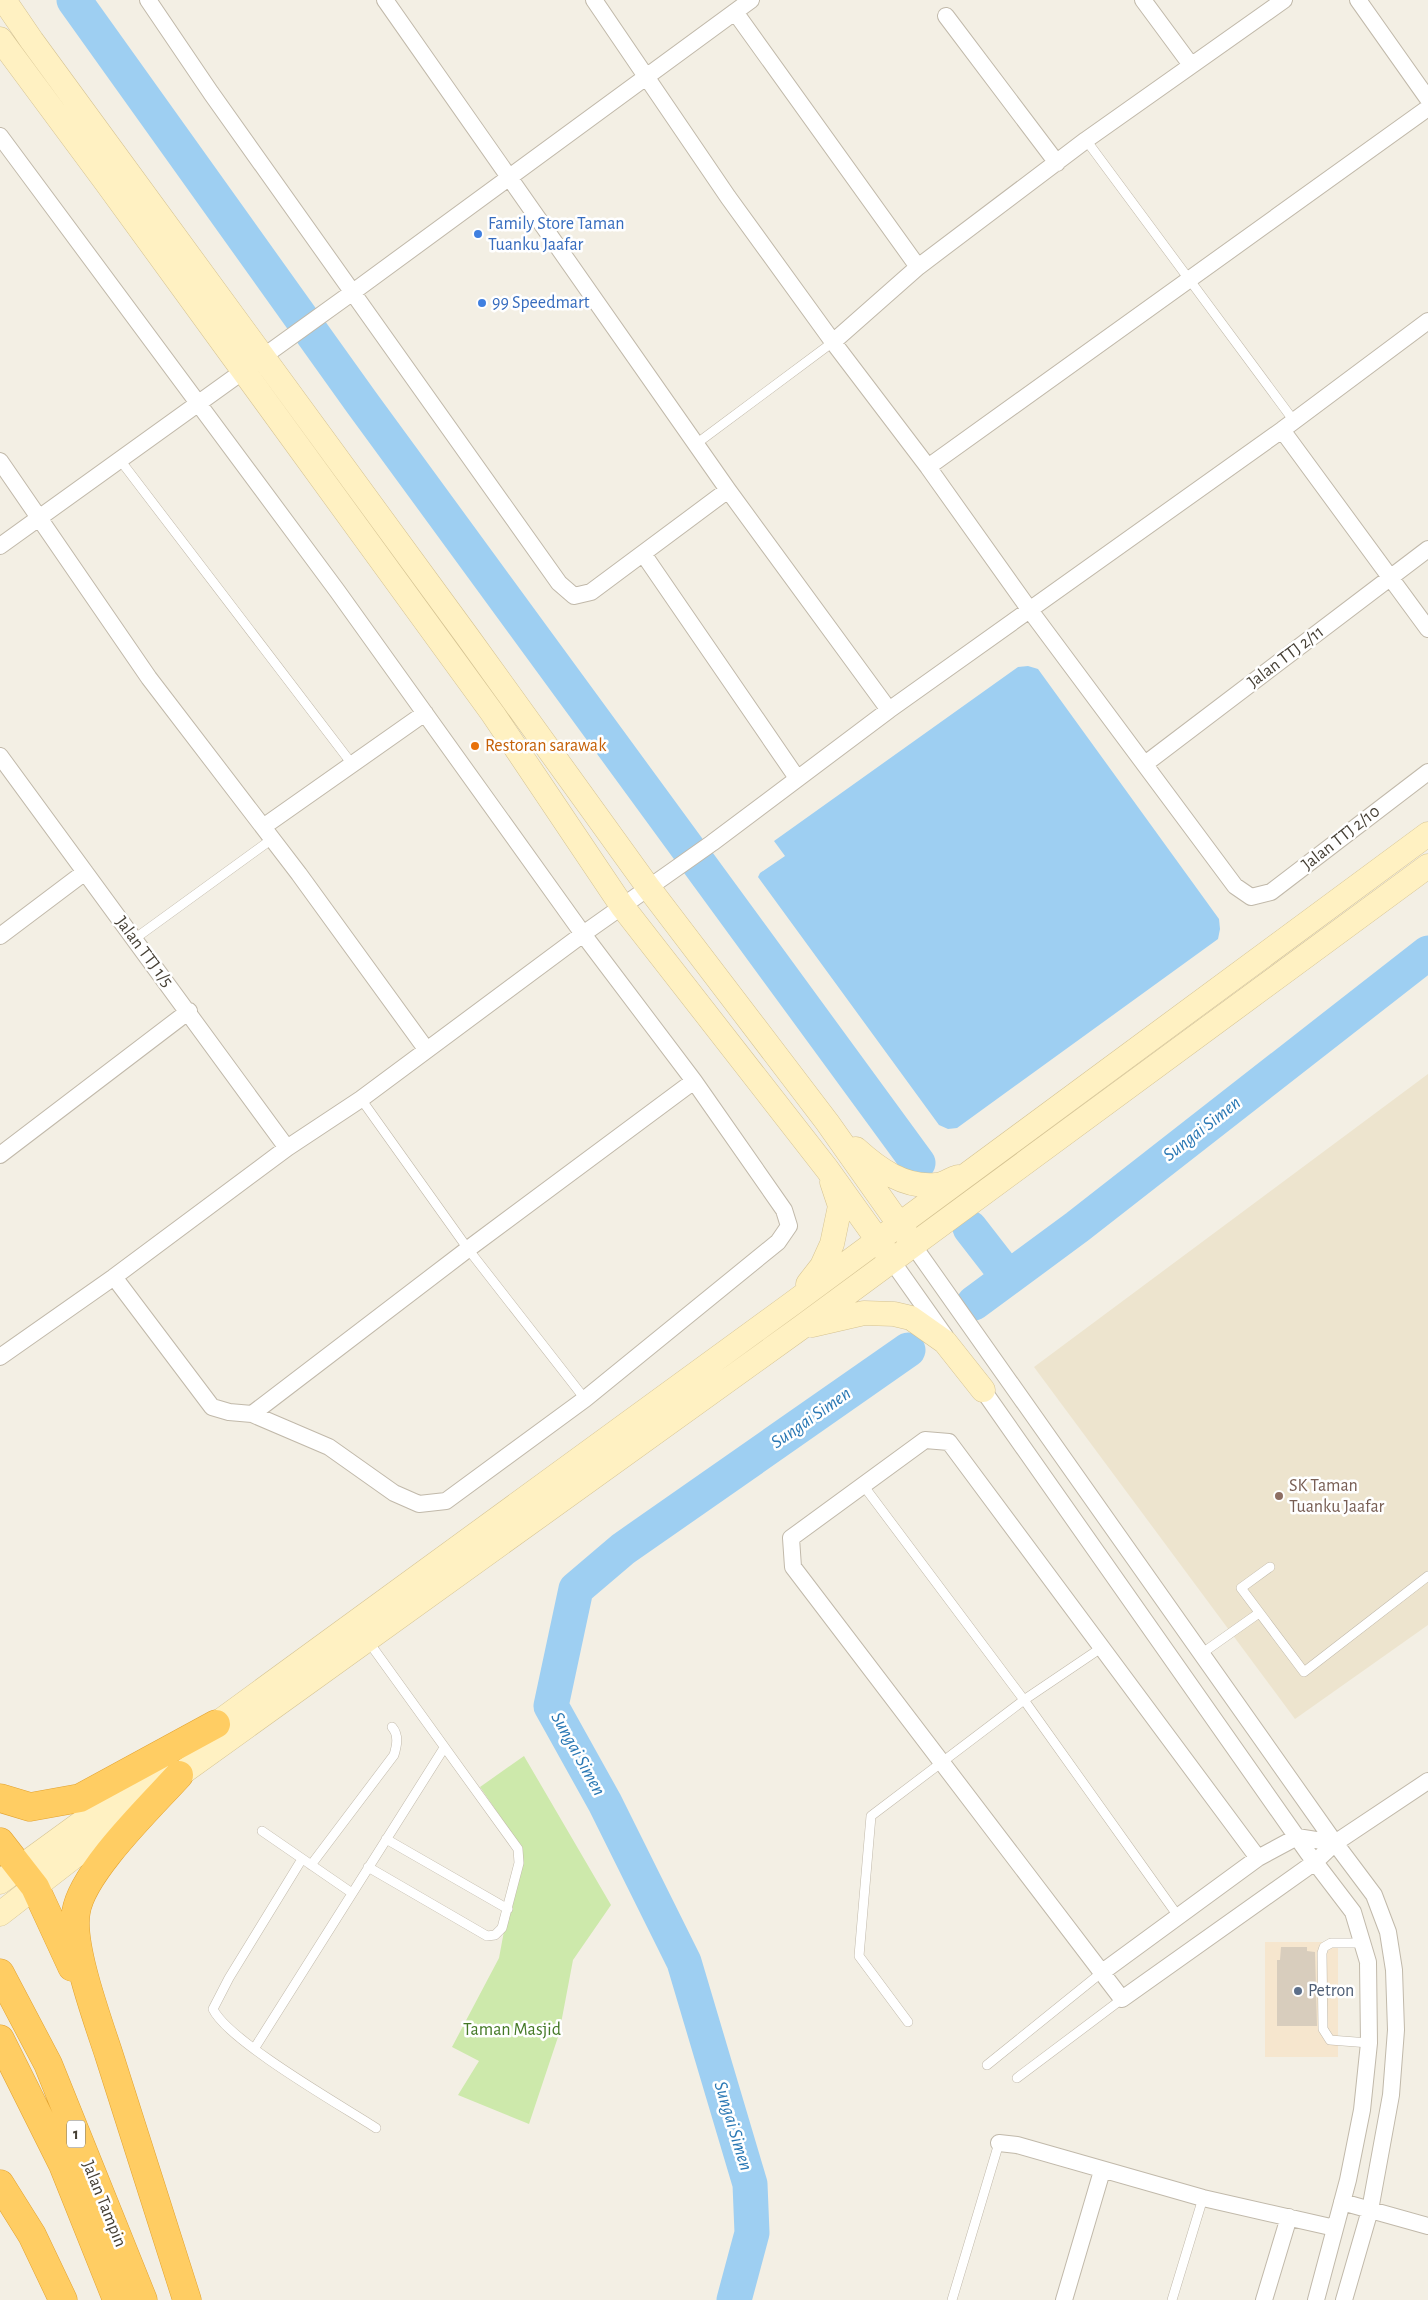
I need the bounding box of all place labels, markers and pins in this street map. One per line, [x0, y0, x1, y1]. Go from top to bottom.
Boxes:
place label: Family Store Taman Tuanku Jaafar [488, 215, 625, 254]
marker: Family Store Taman Tuanku Jaafar [472, 228, 484, 240]
place label: 99 Speedmart [492, 294, 590, 312]
marker: 99 Speedmart [476, 297, 488, 309]
place label: Restoran sarawak [485, 737, 607, 755]
marker: Restoran sarawak [469, 740, 481, 752]
place label: SK Taman Tuanku Jaafar [1289, 1477, 1385, 1516]
marker: SK Taman Tuanku Jaafar [1273, 1490, 1285, 1502]
place label: Petron [1308, 1982, 1354, 2000]
marker: Petron [1292, 1985, 1304, 1997]

